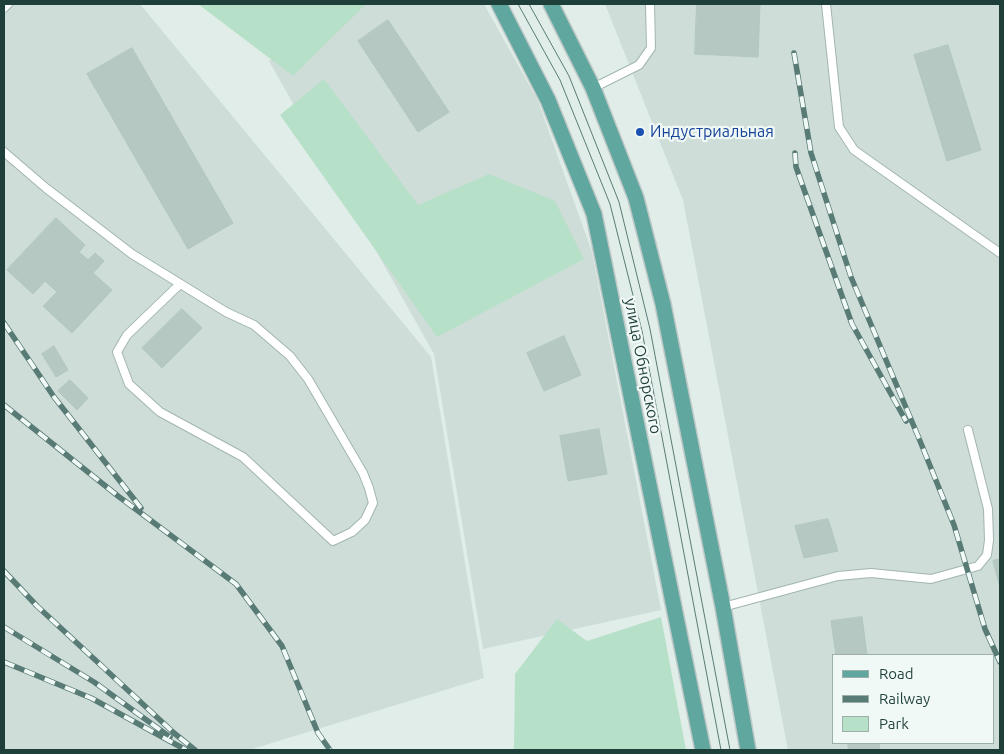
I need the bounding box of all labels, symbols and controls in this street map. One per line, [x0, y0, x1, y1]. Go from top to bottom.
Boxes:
place label: Индустриальная [650, 122, 774, 142]
marker: Индустриальная [634, 126, 646, 138]
street label: улица Обнорского [620, 297, 666, 435]
legend [832, 654, 994, 744]
text: Road [879, 665, 914, 682]
text: Railway [879, 690, 930, 707]
text: Park [879, 715, 909, 732]

